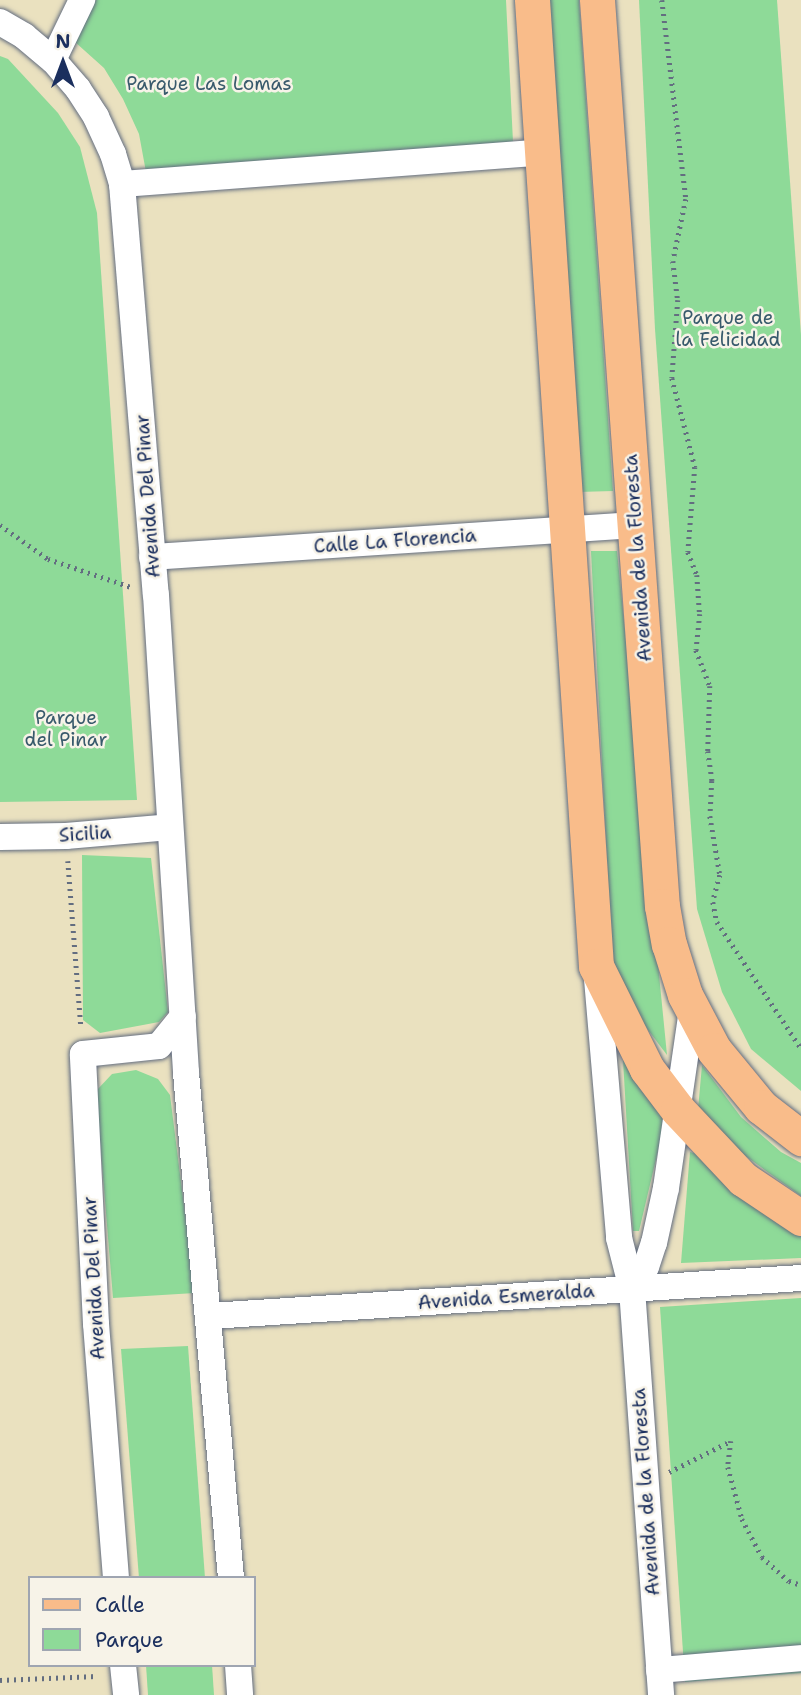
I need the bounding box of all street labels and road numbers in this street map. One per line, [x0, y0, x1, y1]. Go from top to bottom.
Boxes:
street label: Avenida Del Pinar [131, 413, 165, 579]
street label: Avenida de la Floresta [619, 453, 657, 663]
street label: Calle La Florencia [313, 524, 477, 558]
street label: Sicilia [58, 821, 112, 847]
street label: Avenida Del Pinar [78, 1195, 110, 1361]
street label: Avenida Esmeralda [417, 1279, 595, 1315]
street label: Avenida de la Floresta [627, 1387, 665, 1597]

